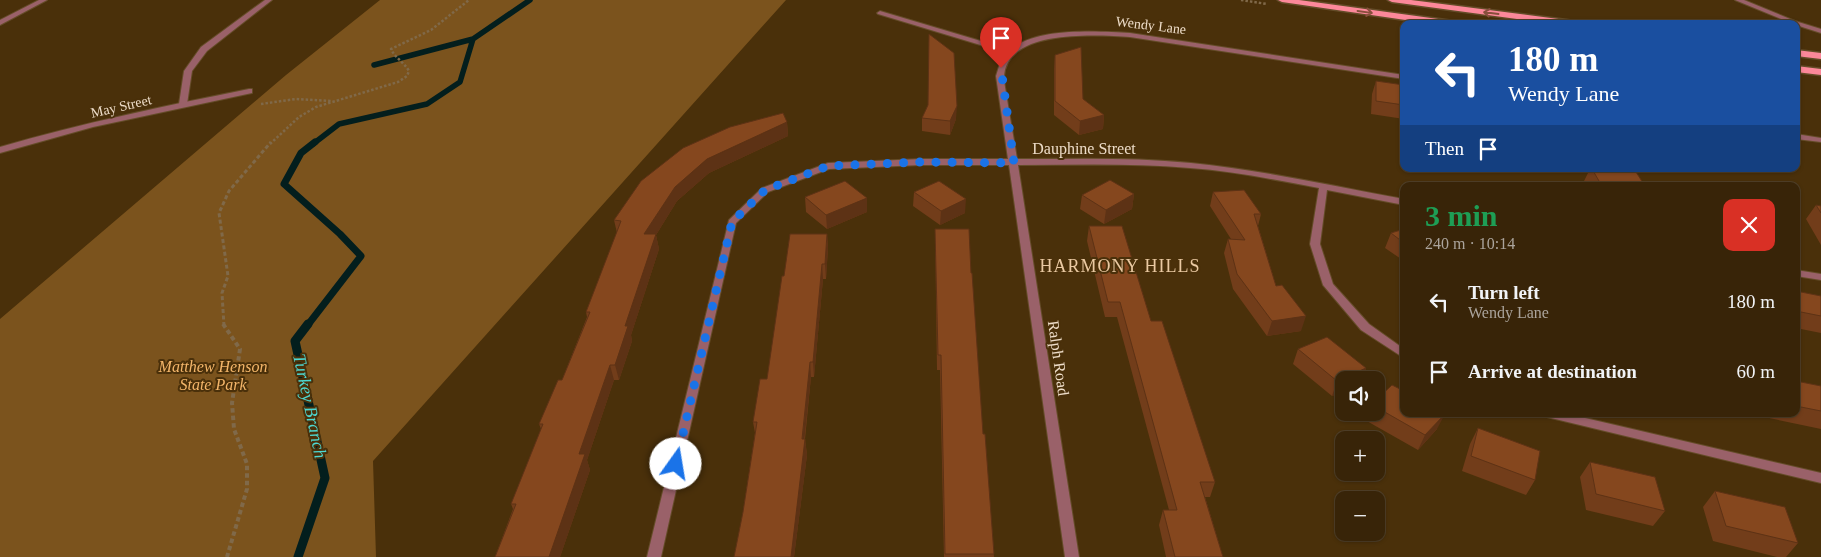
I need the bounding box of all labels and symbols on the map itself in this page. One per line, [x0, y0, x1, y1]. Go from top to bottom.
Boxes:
one-way arrow [1357, 7, 1373, 17]
one-way arrow [1483, 8, 1499, 18]
street label: Wendy Lane [1115, 14, 1187, 37]
pin [980, 17, 1022, 68]
street label: May Street [89, 92, 153, 121]
street label: Dauphine Street [1032, 140, 1136, 158]
district label: HARMONY HILLS [1040, 256, 1200, 276]
street label: Ralph Road [1044, 319, 1072, 397]
water label: Turkey Branch [289, 352, 331, 460]
park label: Matthew Henson State Park [158, 358, 267, 393]
position arrow [649, 437, 701, 489]

